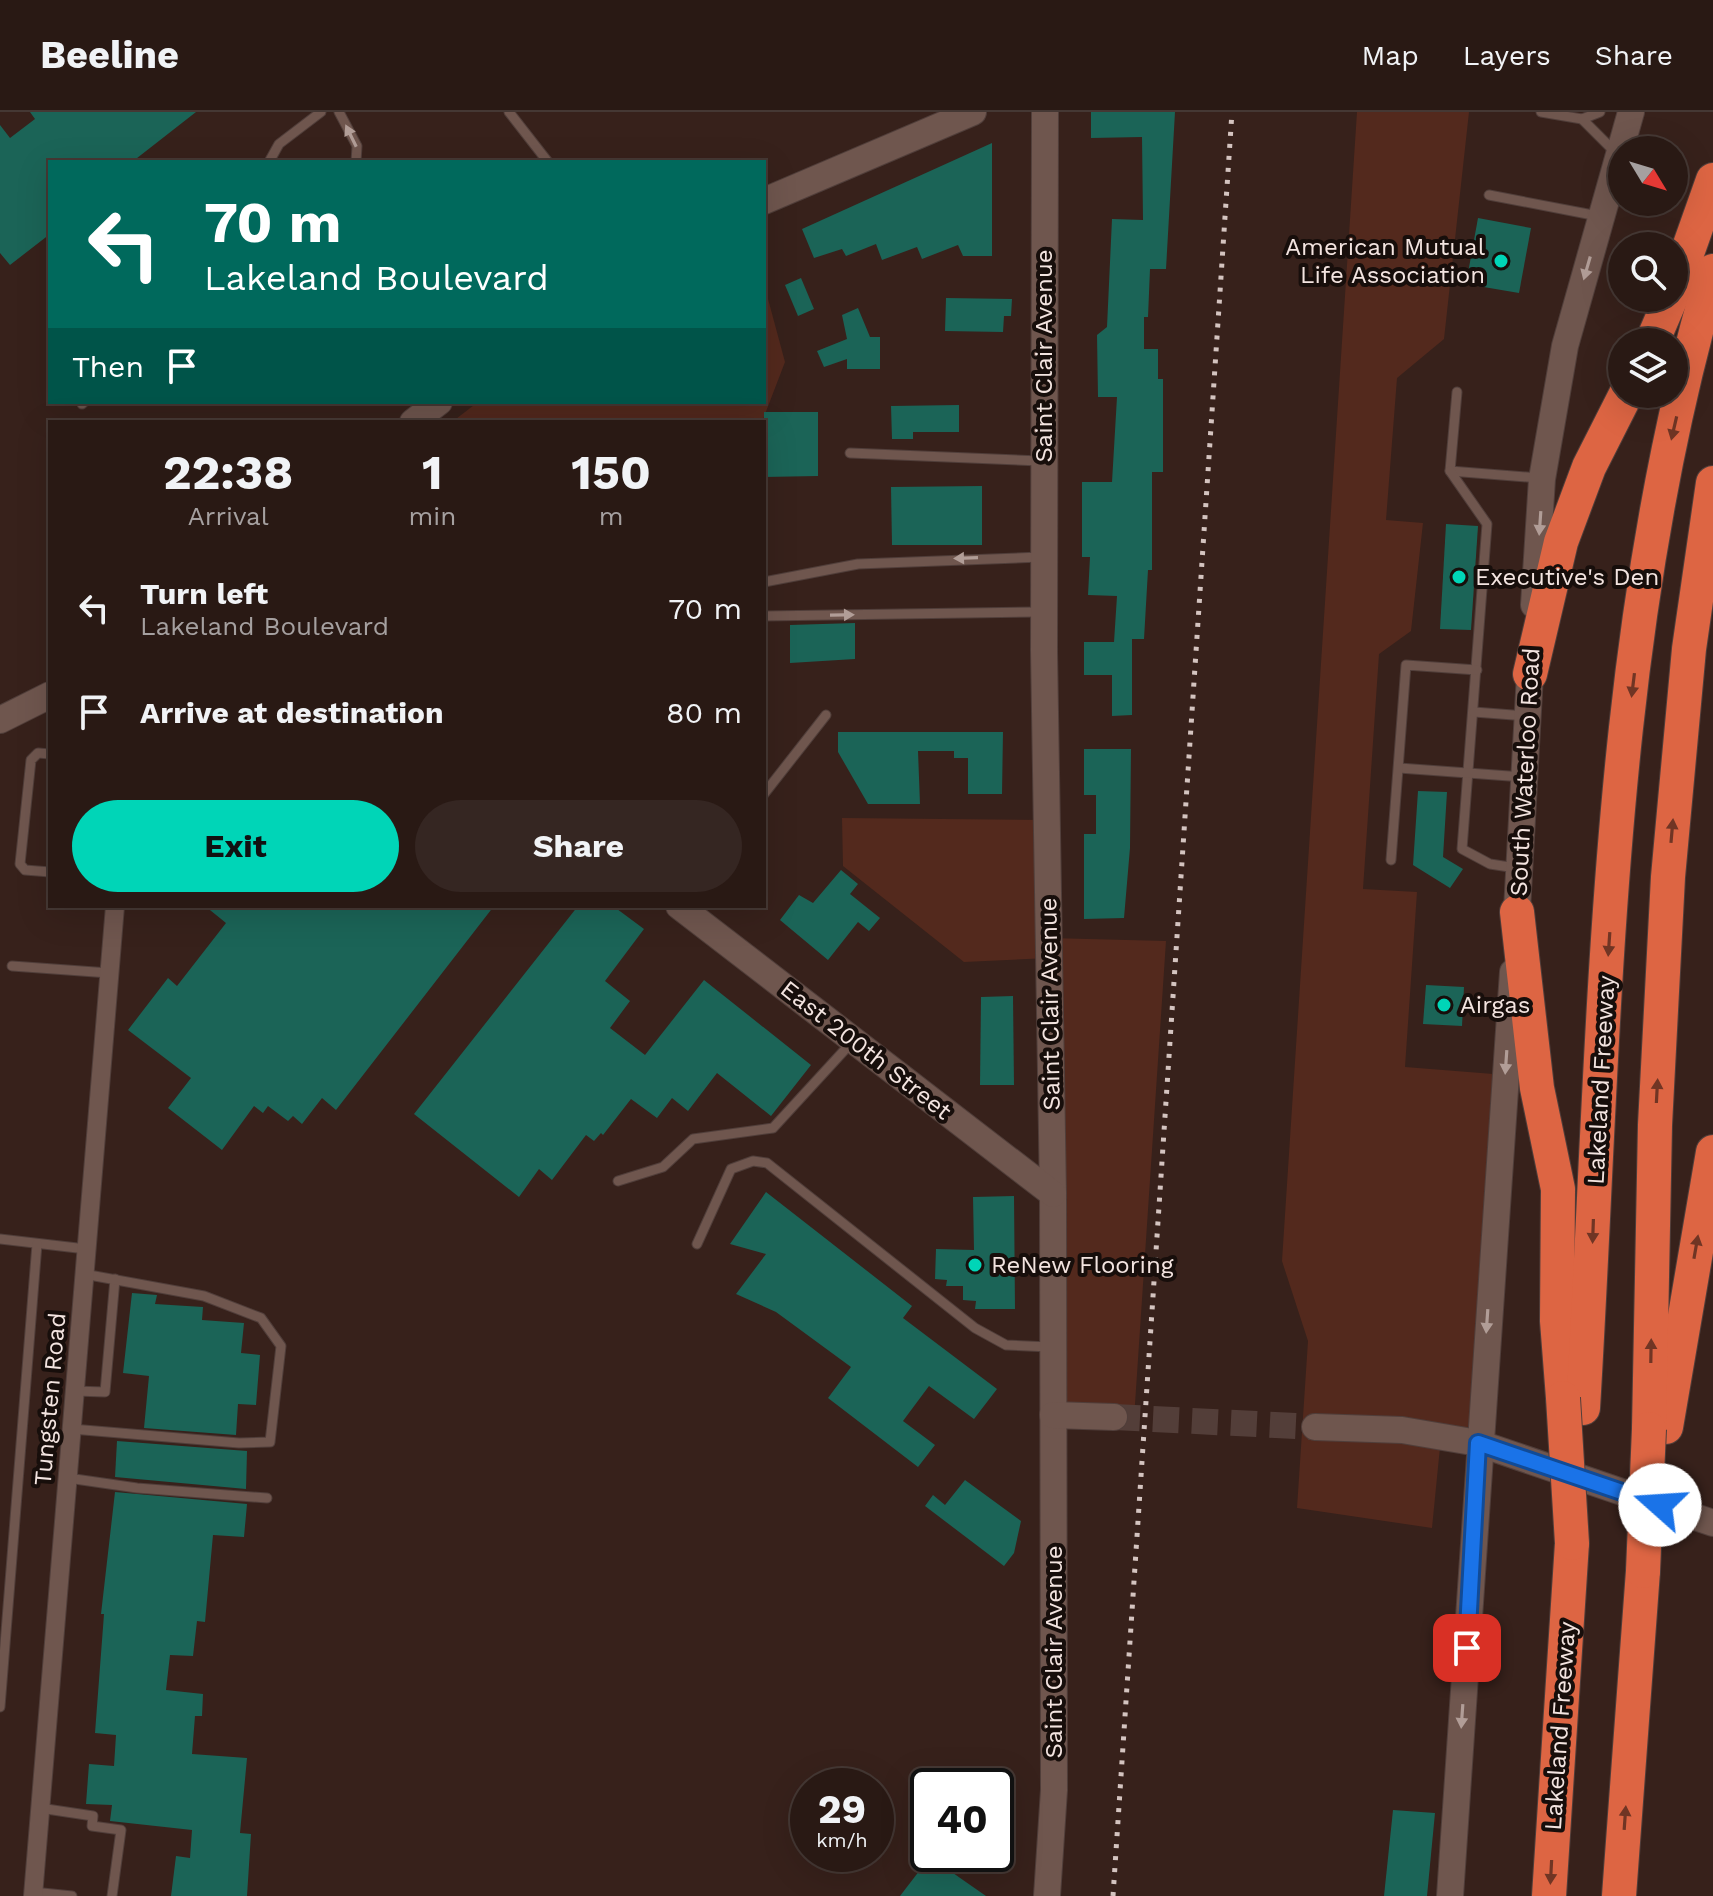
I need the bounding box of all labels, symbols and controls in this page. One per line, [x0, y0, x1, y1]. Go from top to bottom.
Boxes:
text: Beeline [40, 33, 179, 77]
text: Map [1362, 39, 1419, 72]
text: Layers [1463, 39, 1551, 72]
text: Share [1595, 39, 1673, 72]
one-way arrow [344, 125, 358, 148]
north arrow [1608, 136, 1688, 216]
map controls [1608, 136, 1688, 408]
text: 70 m [204, 190, 341, 256]
icon: left [72, 192, 176, 296]
button: search [1608, 232, 1688, 312]
place label: American Mutual Life Association [1285, 233, 1486, 289]
street label: Saint Clair Avenue [1030, 249, 1058, 463]
marker: American Mutual Life Association [1492, 252, 1510, 270]
one-way arrow [1580, 256, 1593, 280]
text: Lakeland Boulevard [204, 257, 549, 299]
button: layers [1608, 328, 1688, 408]
icon: arrive [160, 344, 204, 388]
text: Then [72, 349, 144, 384]
one-way arrow [1667, 416, 1680, 441]
text: 22:38 [163, 444, 293, 501]
text: 1 [422, 444, 443, 501]
text: 150 [571, 444, 651, 501]
text: Arrival [188, 501, 269, 531]
text: min [408, 501, 456, 531]
text: m [599, 501, 624, 531]
one-way arrow [1533, 511, 1546, 536]
one-way arrow [953, 552, 978, 565]
place label: Executive's Den [1475, 563, 1659, 591]
marker: Executive's Den [1450, 568, 1468, 586]
text: Turn left [140, 576, 268, 611]
icon: left [72, 586, 116, 630]
text: 70 m [668, 591, 742, 626]
one-way arrow [830, 609, 855, 621]
text: Lakeland Boulevard [140, 611, 389, 641]
street label: South Waterloo Road [1505, 647, 1545, 897]
one-way arrow [1627, 673, 1640, 698]
icon: arrive [72, 690, 116, 734]
text: Arrive at destination [140, 695, 444, 730]
text: 80 m [666, 695, 742, 730]
button: Exit [72, 800, 399, 892]
button: Share [415, 800, 742, 892]
one-way arrow [1666, 818, 1679, 843]
street label: Saint Clair Avenue [1034, 897, 1066, 1111]
one-way arrow [1602, 932, 1615, 957]
street label: Lakeland Freeway [1582, 974, 1620, 1185]
street label: East 200th Street [775, 975, 957, 1125]
place label: Airgas [1460, 991, 1530, 1019]
marker: Airgas [1435, 996, 1453, 1014]
one-way arrow [1499, 1050, 1512, 1075]
one-way arrow [1651, 1078, 1664, 1103]
one-way arrow [1587, 1219, 1600, 1244]
one-way arrow [1690, 1235, 1702, 1260]
place label: ReNew Flooring [991, 1251, 1174, 1279]
marker: ReNew Flooring [966, 1256, 984, 1274]
one-way arrow [1480, 1309, 1493, 1334]
street label: Tungsten Road [28, 1311, 72, 1487]
one-way arrow [1644, 1338, 1657, 1363]
position arrow [1618, 1463, 1702, 1547]
street label: Saint Clair Avenue [1040, 1545, 1068, 1759]
pin [1433, 1614, 1501, 1682]
street label: Lakeland Freeway [1539, 1620, 1581, 1831]
icon: arrive [1445, 1626, 1489, 1670]
one-way arrow [1455, 1704, 1468, 1729]
speed limit sign: 40 [910, 1768, 1014, 1872]
text: 29 [818, 1786, 866, 1833]
one-way arrow [1619, 1805, 1632, 1830]
text: km/h [816, 1828, 868, 1852]
one-way arrow [1544, 1860, 1557, 1885]

